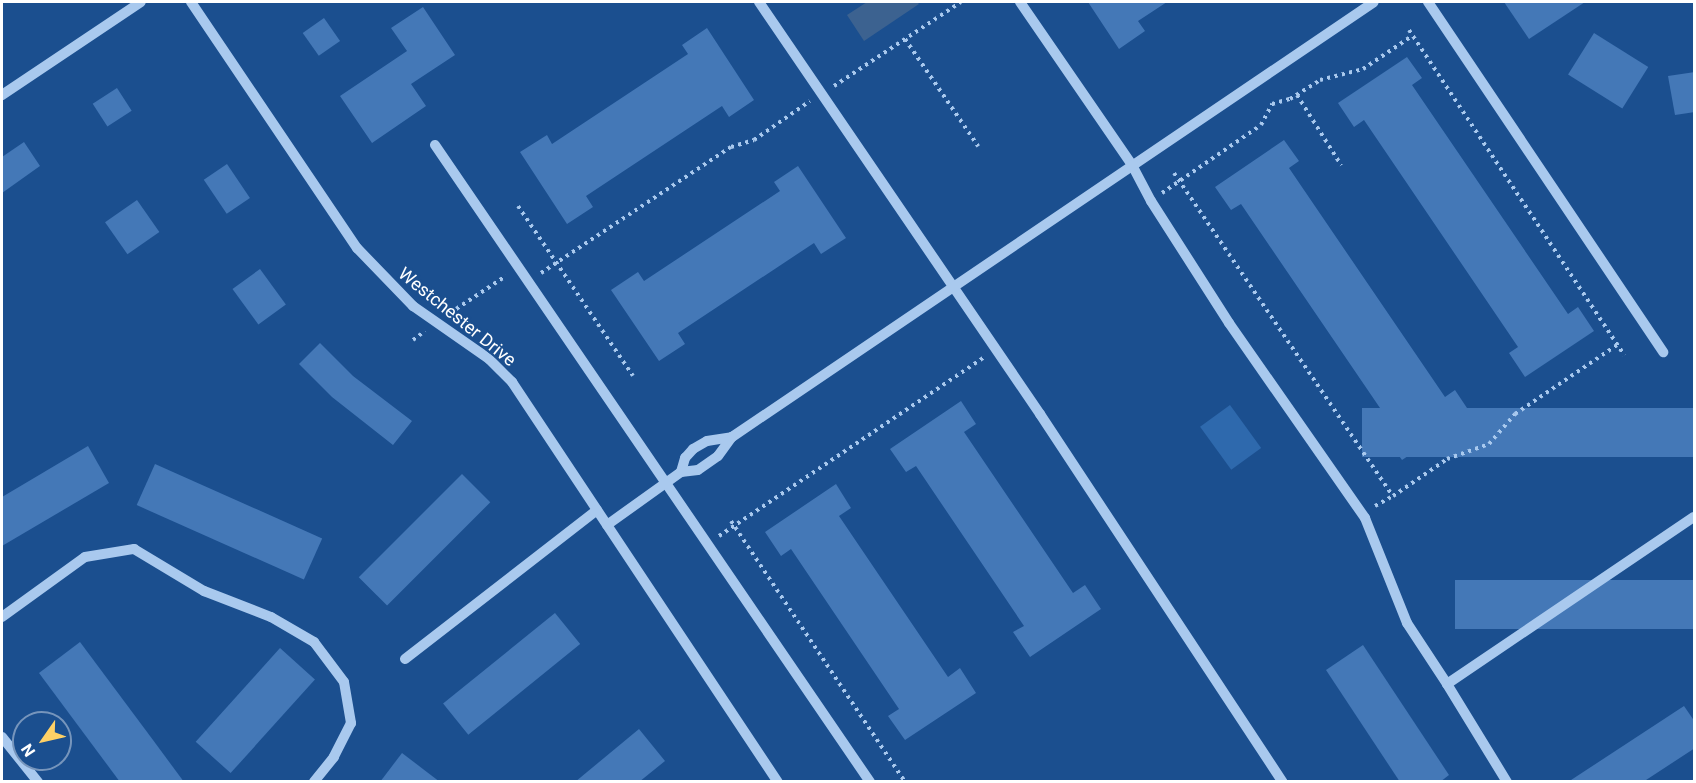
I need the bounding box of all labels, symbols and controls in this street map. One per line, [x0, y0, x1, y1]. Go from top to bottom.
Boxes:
street label: Westchester Drive [394, 263, 520, 371]
north arrow [12, 711, 72, 771]
text: N [17, 740, 39, 760]

